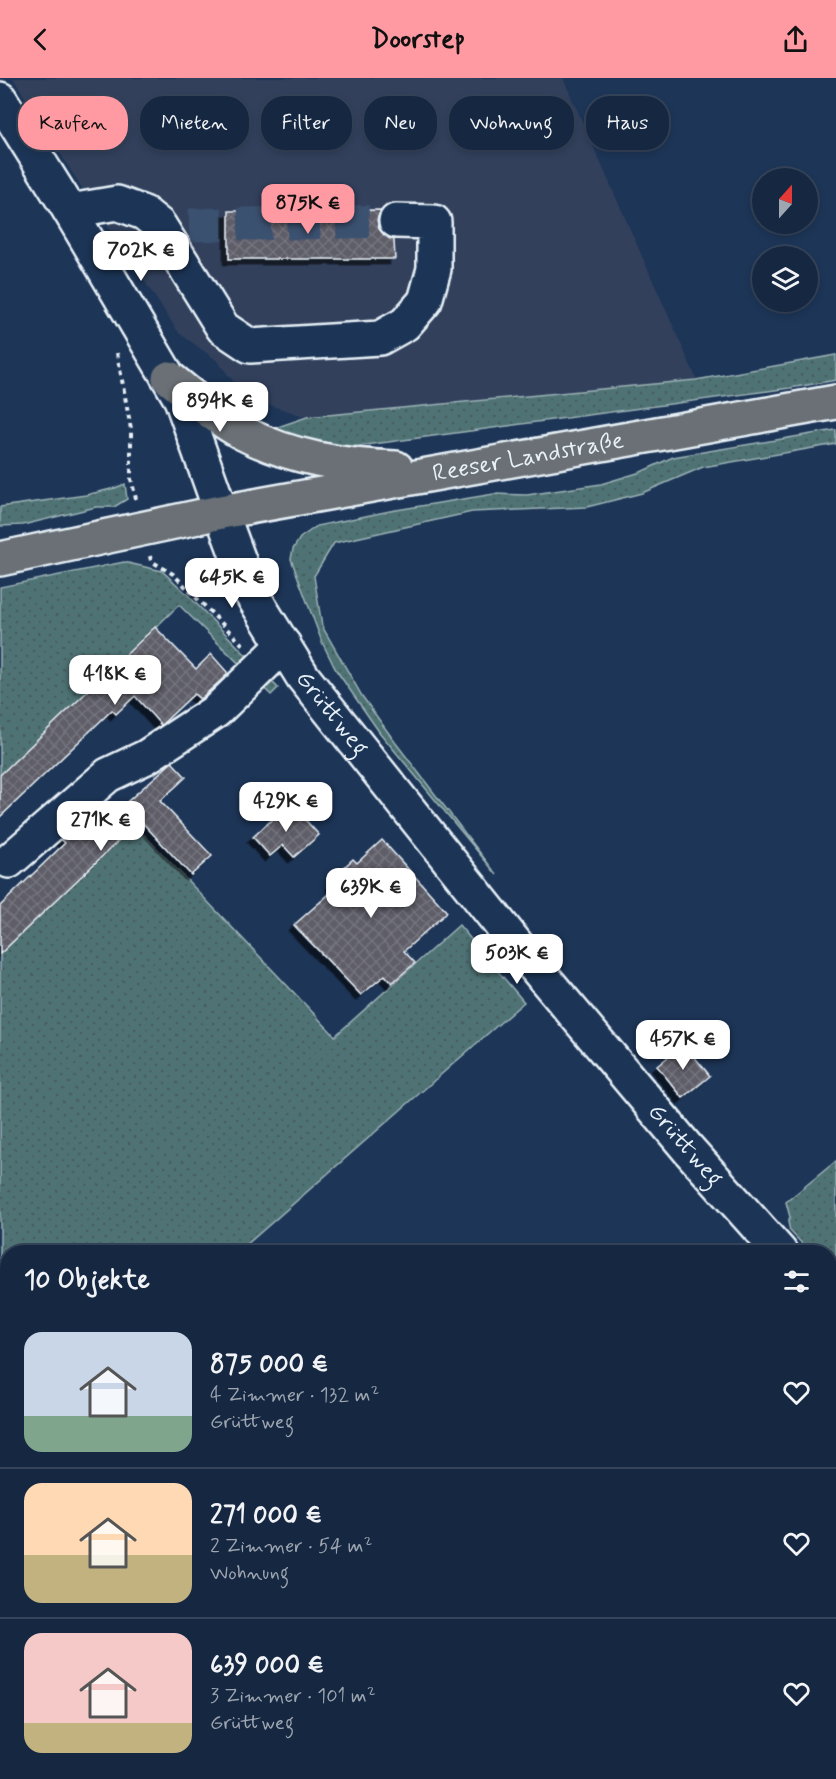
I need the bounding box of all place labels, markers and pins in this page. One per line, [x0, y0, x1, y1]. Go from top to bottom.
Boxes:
pin: 875K € [259, 184, 357, 235]
pin: 702K € [92, 231, 190, 282]
pin: 894K € [171, 382, 269, 433]
pin: 645K € [183, 558, 281, 609]
pin: 418K € [66, 655, 164, 706]
pin: 429K € [237, 782, 335, 833]
pin: 271K € [52, 801, 150, 852]
pin: 639K € [322, 868, 420, 919]
pin: 503K € [468, 934, 566, 985]
pin: 457K € [634, 1020, 732, 1071]

